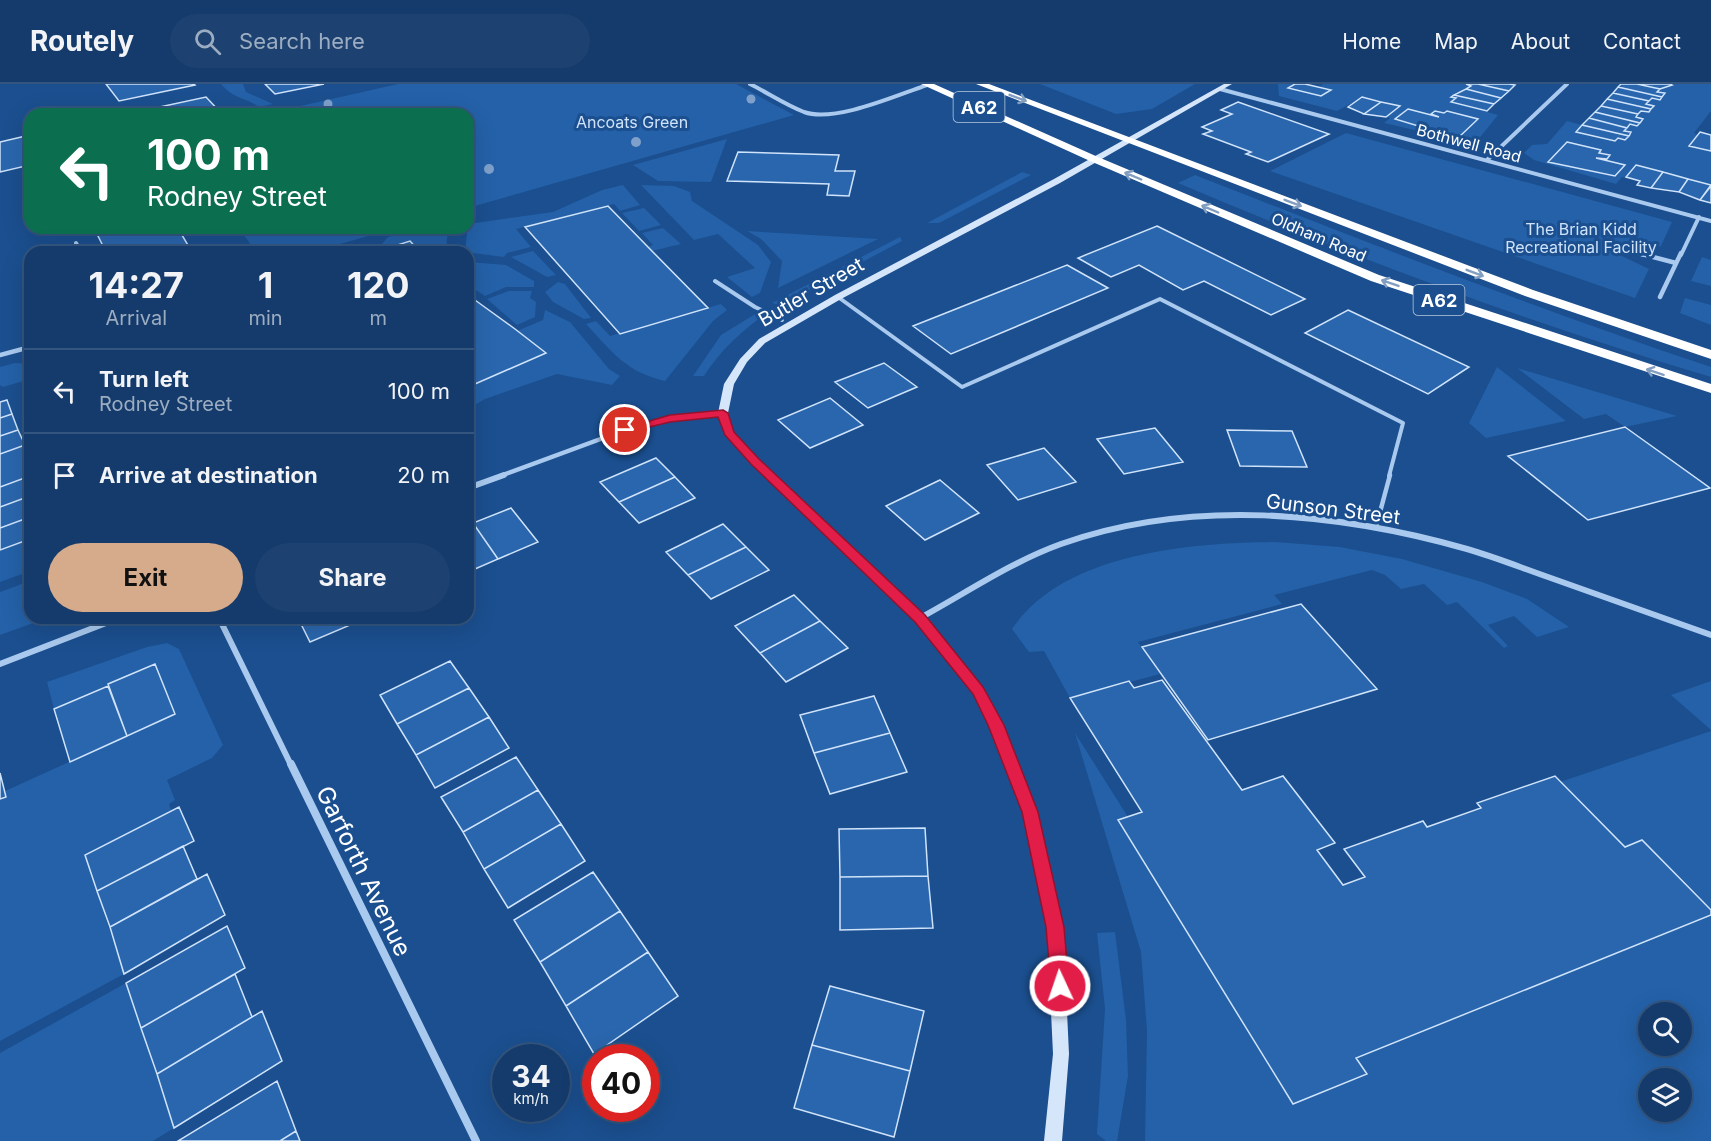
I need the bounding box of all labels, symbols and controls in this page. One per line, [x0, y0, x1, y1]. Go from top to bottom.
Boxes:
search box [170, 14, 590, 68]
text: Routely [30, 24, 134, 58]
icon: search [191, 25, 224, 58]
text: Search here [239, 28, 365, 54]
text: Home [1342, 29, 1401, 54]
text: Map [1434, 29, 1478, 54]
text: About [1511, 29, 1570, 54]
text: Contact [1603, 29, 1681, 54]
road number: A62 [954, 92, 1004, 122]
one-way arrow [1008, 93, 1027, 104]
park label: Ancoats Green [576, 112, 688, 132]
street label: Bothwell Road [1414, 119, 1524, 167]
text: 100 m [147, 129, 270, 180]
icon: left [48, 132, 126, 210]
one-way arrow [1125, 170, 1143, 181]
text: Rodney Street [147, 180, 327, 213]
one-way arrow [1284, 198, 1302, 209]
one-way arrow [1202, 203, 1220, 214]
street label: Oldham Road [1268, 208, 1370, 266]
park label: The Brian Kidd Recreational Facility [1505, 219, 1657, 257]
street label: Butler Street [754, 252, 868, 332]
text: 14:27 [88, 263, 184, 307]
text: 1 [258, 263, 273, 307]
text: 120 [347, 263, 410, 307]
one-way arrow [1466, 268, 1484, 279]
one-way arrow [1382, 277, 1400, 288]
road number: A62 [1414, 285, 1464, 315]
text: Arrival [105, 306, 167, 330]
text: min [248, 306, 283, 330]
text: m [370, 306, 387, 330]
text: Turn left [99, 366, 189, 392]
one-way arrow [1646, 366, 1665, 377]
icon: left [48, 375, 81, 408]
text: 100 m [388, 378, 450, 404]
text: Rodney Street [99, 392, 232, 416]
pin [599, 404, 650, 455]
icon: arrive [608, 413, 641, 446]
icon: arrive [48, 459, 81, 492]
text: Arrive at destination [99, 462, 318, 488]
text: 20 m [397, 462, 450, 488]
street label: Gunson Street [1265, 489, 1402, 529]
button: Exit [48, 543, 243, 612]
button: Share [255, 543, 450, 612]
street label: Garforth Avenue [310, 781, 418, 961]
position arrow [1028, 954, 1092, 1018]
map controls [1638, 1002, 1692, 1122]
button: search [1638, 1002, 1692, 1056]
speed limit sign: 40 [582, 1044, 660, 1122]
text: 34 [511, 1058, 551, 1094]
button: layers [1638, 1068, 1692, 1122]
text: km/h [513, 1089, 549, 1108]

